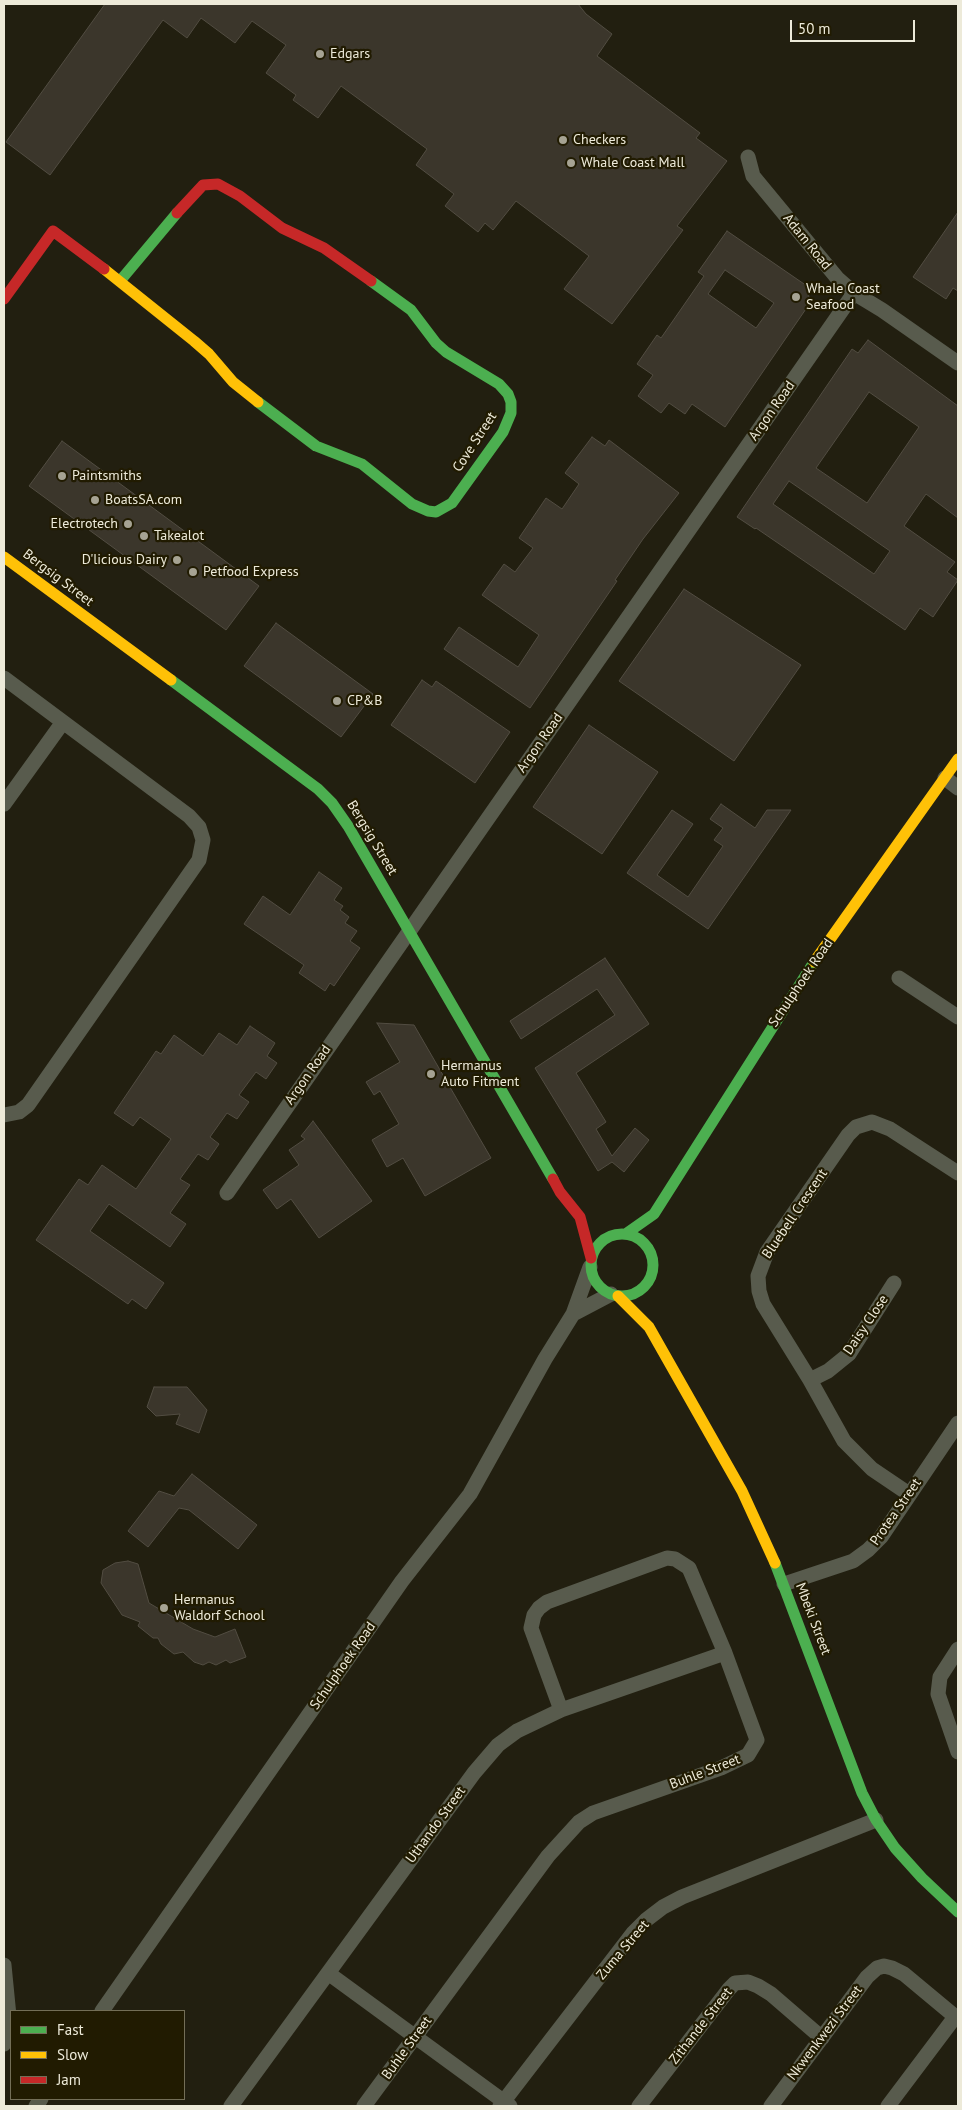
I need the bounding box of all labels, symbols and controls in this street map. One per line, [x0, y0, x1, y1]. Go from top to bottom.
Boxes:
scale bar [792, 10, 917, 42]
text: 50 m [798, 19, 831, 38]
place label: Edgars [330, 46, 370, 62]
marker: Edgars [314, 48, 326, 60]
place label: Checkers [573, 132, 626, 148]
marker: Checkers [557, 134, 569, 146]
place label: Whale Coast Mall [581, 155, 685, 171]
marker: Whale Coast Mall [565, 157, 577, 169]
street label: Adam Road [779, 211, 835, 273]
place label: Whale Coast Seafood [806, 281, 880, 314]
marker: Whale Coast Seafood [790, 291, 802, 303]
street label: Argon Road [745, 378, 799, 444]
street label: Cove Street [449, 409, 501, 475]
place label: Paintsmiths [72, 468, 142, 484]
marker: Paintsmiths [56, 470, 68, 482]
place label: BoatsSA.com [105, 492, 182, 508]
marker: BoatsSA.com [89, 494, 101, 506]
place label: Electrotech [51, 516, 118, 532]
marker: Electrotech [122, 518, 134, 530]
place label: Takealot [154, 528, 204, 544]
marker: Takealot [138, 530, 150, 542]
street label: Bergsig Street [19, 546, 97, 610]
place label: D'licious Dairy [82, 552, 167, 568]
marker: D'licious Dairy [171, 554, 183, 566]
place label: Petfood Express [203, 564, 299, 580]
marker: Petfood Express [187, 566, 199, 578]
place label: CP&B [347, 693, 382, 709]
marker: CP&B [331, 695, 343, 707]
street label: Argon Road [513, 710, 567, 776]
street label: Bergsig Street [343, 798, 401, 878]
street label: Schulphoek Road [765, 936, 837, 1030]
street label: Argon Road [281, 1042, 335, 1108]
place label: Hermanus Auto Fitment [441, 1058, 519, 1090]
marker: Hermanus Auto Fitment [425, 1068, 437, 1080]
street label: Bluebell Crescent [759, 1166, 831, 1262]
street label: Daisy Close [840, 1292, 892, 1358]
street label: Protea Street [867, 1475, 925, 1549]
street label: Mbeki Street [792, 1581, 834, 1657]
place label: Hermanus Waldorf School [174, 1592, 265, 1624]
marker: Hermanus Waldorf School [158, 1602, 170, 1614]
street label: Schulphoek Road [307, 1619, 379, 1713]
street label: Buhle Street [667, 1751, 743, 1793]
street label: Uthando Street [403, 1783, 469, 1867]
street label: Zuma Street [593, 1917, 653, 1983]
street label: Nkwenkwezi Street [784, 1982, 866, 2084]
street label: Zithande Street [666, 1984, 736, 2068]
legend [10, 2010, 185, 2100]
street label: Buhle Street [378, 2013, 436, 2083]
text: Fast [57, 2020, 84, 2039]
text: Slow [57, 2045, 88, 2064]
text: Jam [57, 2070, 81, 2089]

